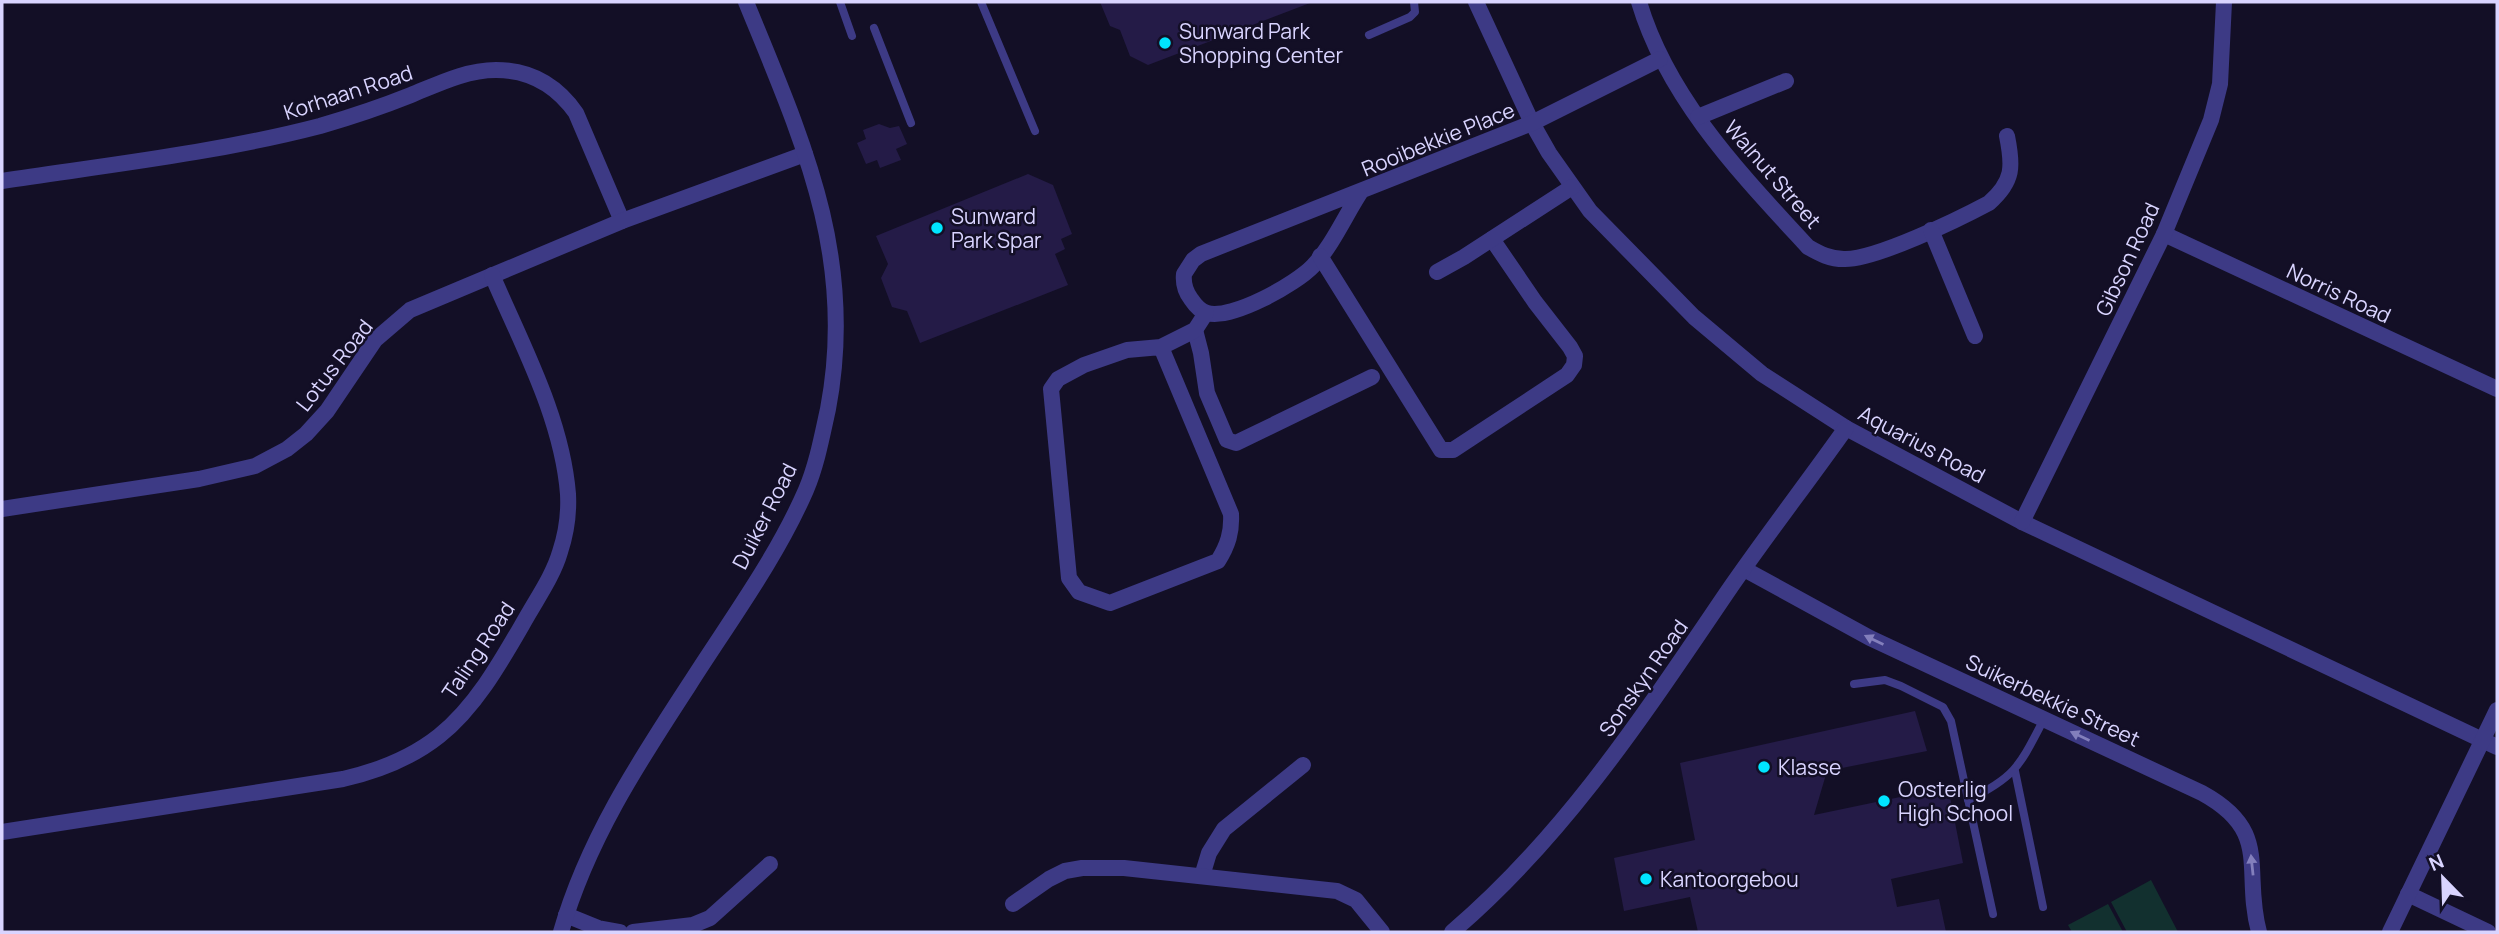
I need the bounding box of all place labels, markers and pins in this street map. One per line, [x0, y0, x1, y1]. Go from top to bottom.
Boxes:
place label: Sunward Park Shopping Center [1179, 17, 1343, 69]
marker: Sunward Park Shopping Center [1157, 35, 1173, 51]
place label: Sunward Park Spar [951, 202, 1042, 254]
marker: Sunward Park Spar [929, 220, 945, 236]
place label: Klasse [1778, 753, 1841, 781]
marker: Klasse [1756, 759, 1772, 775]
place label: Oosterlig High School [1898, 775, 2013, 827]
marker: Oosterlig High School [1876, 793, 1892, 809]
place label: Kantoorgebou [1660, 865, 1799, 893]
marker: Kantoorgebou [1638, 871, 1654, 887]

